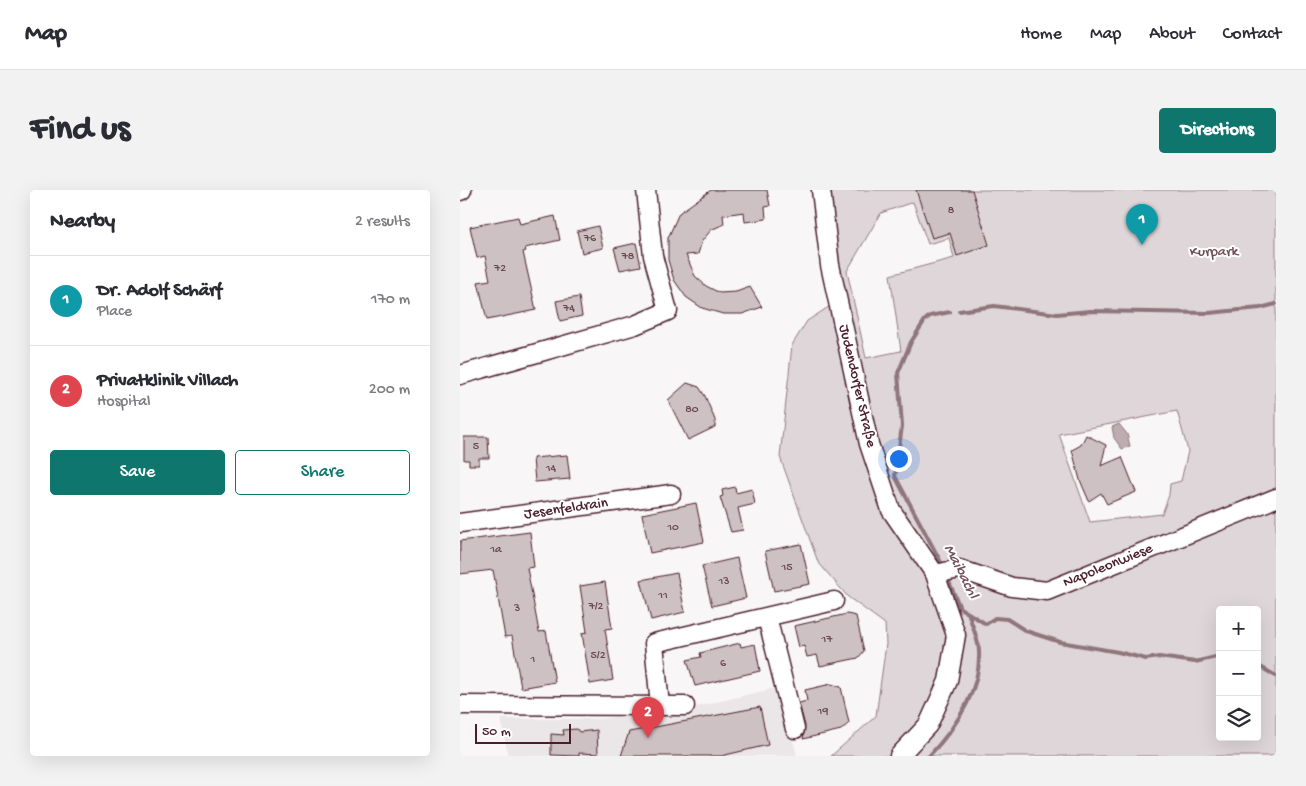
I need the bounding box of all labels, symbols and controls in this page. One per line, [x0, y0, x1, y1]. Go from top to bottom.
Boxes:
text: Map [25, 20, 67, 49]
text: Home [1020, 24, 1062, 45]
text: Map [1090, 24, 1121, 45]
text: About [1149, 24, 1195, 45]
text: Contact [1223, 24, 1281, 45]
button: Directions [1159, 108, 1276, 153]
text: Find us [30, 110, 130, 151]
house number: 8 [948, 204, 955, 218]
pin: 1 [1126, 204, 1158, 245]
text: Nearby [50, 210, 115, 235]
text: 2 results [355, 213, 410, 232]
house number: 76 [583, 232, 597, 246]
park label: Kurpark [1190, 243, 1239, 261]
house number: 78 [621, 250, 635, 264]
house number: 72 [493, 262, 506, 276]
text: Dr. Adolf Schärf [97, 280, 222, 303]
text: 1 [63, 291, 69, 310]
text: 170 m [371, 291, 410, 310]
house number: 74 [562, 302, 575, 316]
text: Place [97, 303, 132, 322]
street label: Judendorfer Straße [834, 323, 880, 449]
text: Privatklinik Villach [97, 370, 238, 393]
text: 2 [62, 381, 70, 400]
text: 200 m [369, 381, 410, 400]
text: Hospital [97, 393, 151, 412]
house number: 80 [685, 403, 699, 417]
house number: 5 [473, 440, 479, 454]
your location [886, 446, 912, 472]
button: Save [50, 450, 225, 495]
button: Share [235, 450, 410, 495]
house number: 14 [545, 462, 557, 476]
street label: Jesenfeldrain [523, 494, 609, 524]
house number: 10 [666, 521, 679, 535]
street label: Napoleonwiese [1061, 540, 1156, 592]
water label: Maibachl [938, 542, 982, 604]
house number: 1a [489, 543, 502, 557]
house number: 15 [780, 561, 793, 575]
house number: 13 [717, 575, 730, 589]
house number: 11 [657, 589, 668, 603]
house number: 7/2 [587, 600, 604, 614]
house number: 3 [513, 602, 520, 616]
map controls [1216, 606, 1261, 741]
button: + [1216, 606, 1261, 651]
house number: 17 [820, 633, 833, 647]
house number: 5/2 [590, 649, 606, 663]
button: − [1216, 651, 1261, 696]
house number: 1 [530, 653, 536, 667]
house number: 6 [720, 657, 727, 671]
button: layers [1216, 696, 1261, 741]
pin: 2 [632, 697, 664, 738]
house number: 19 [817, 705, 828, 719]
scale bar [475, 721, 571, 744]
text: 50 m [482, 724, 511, 741]

